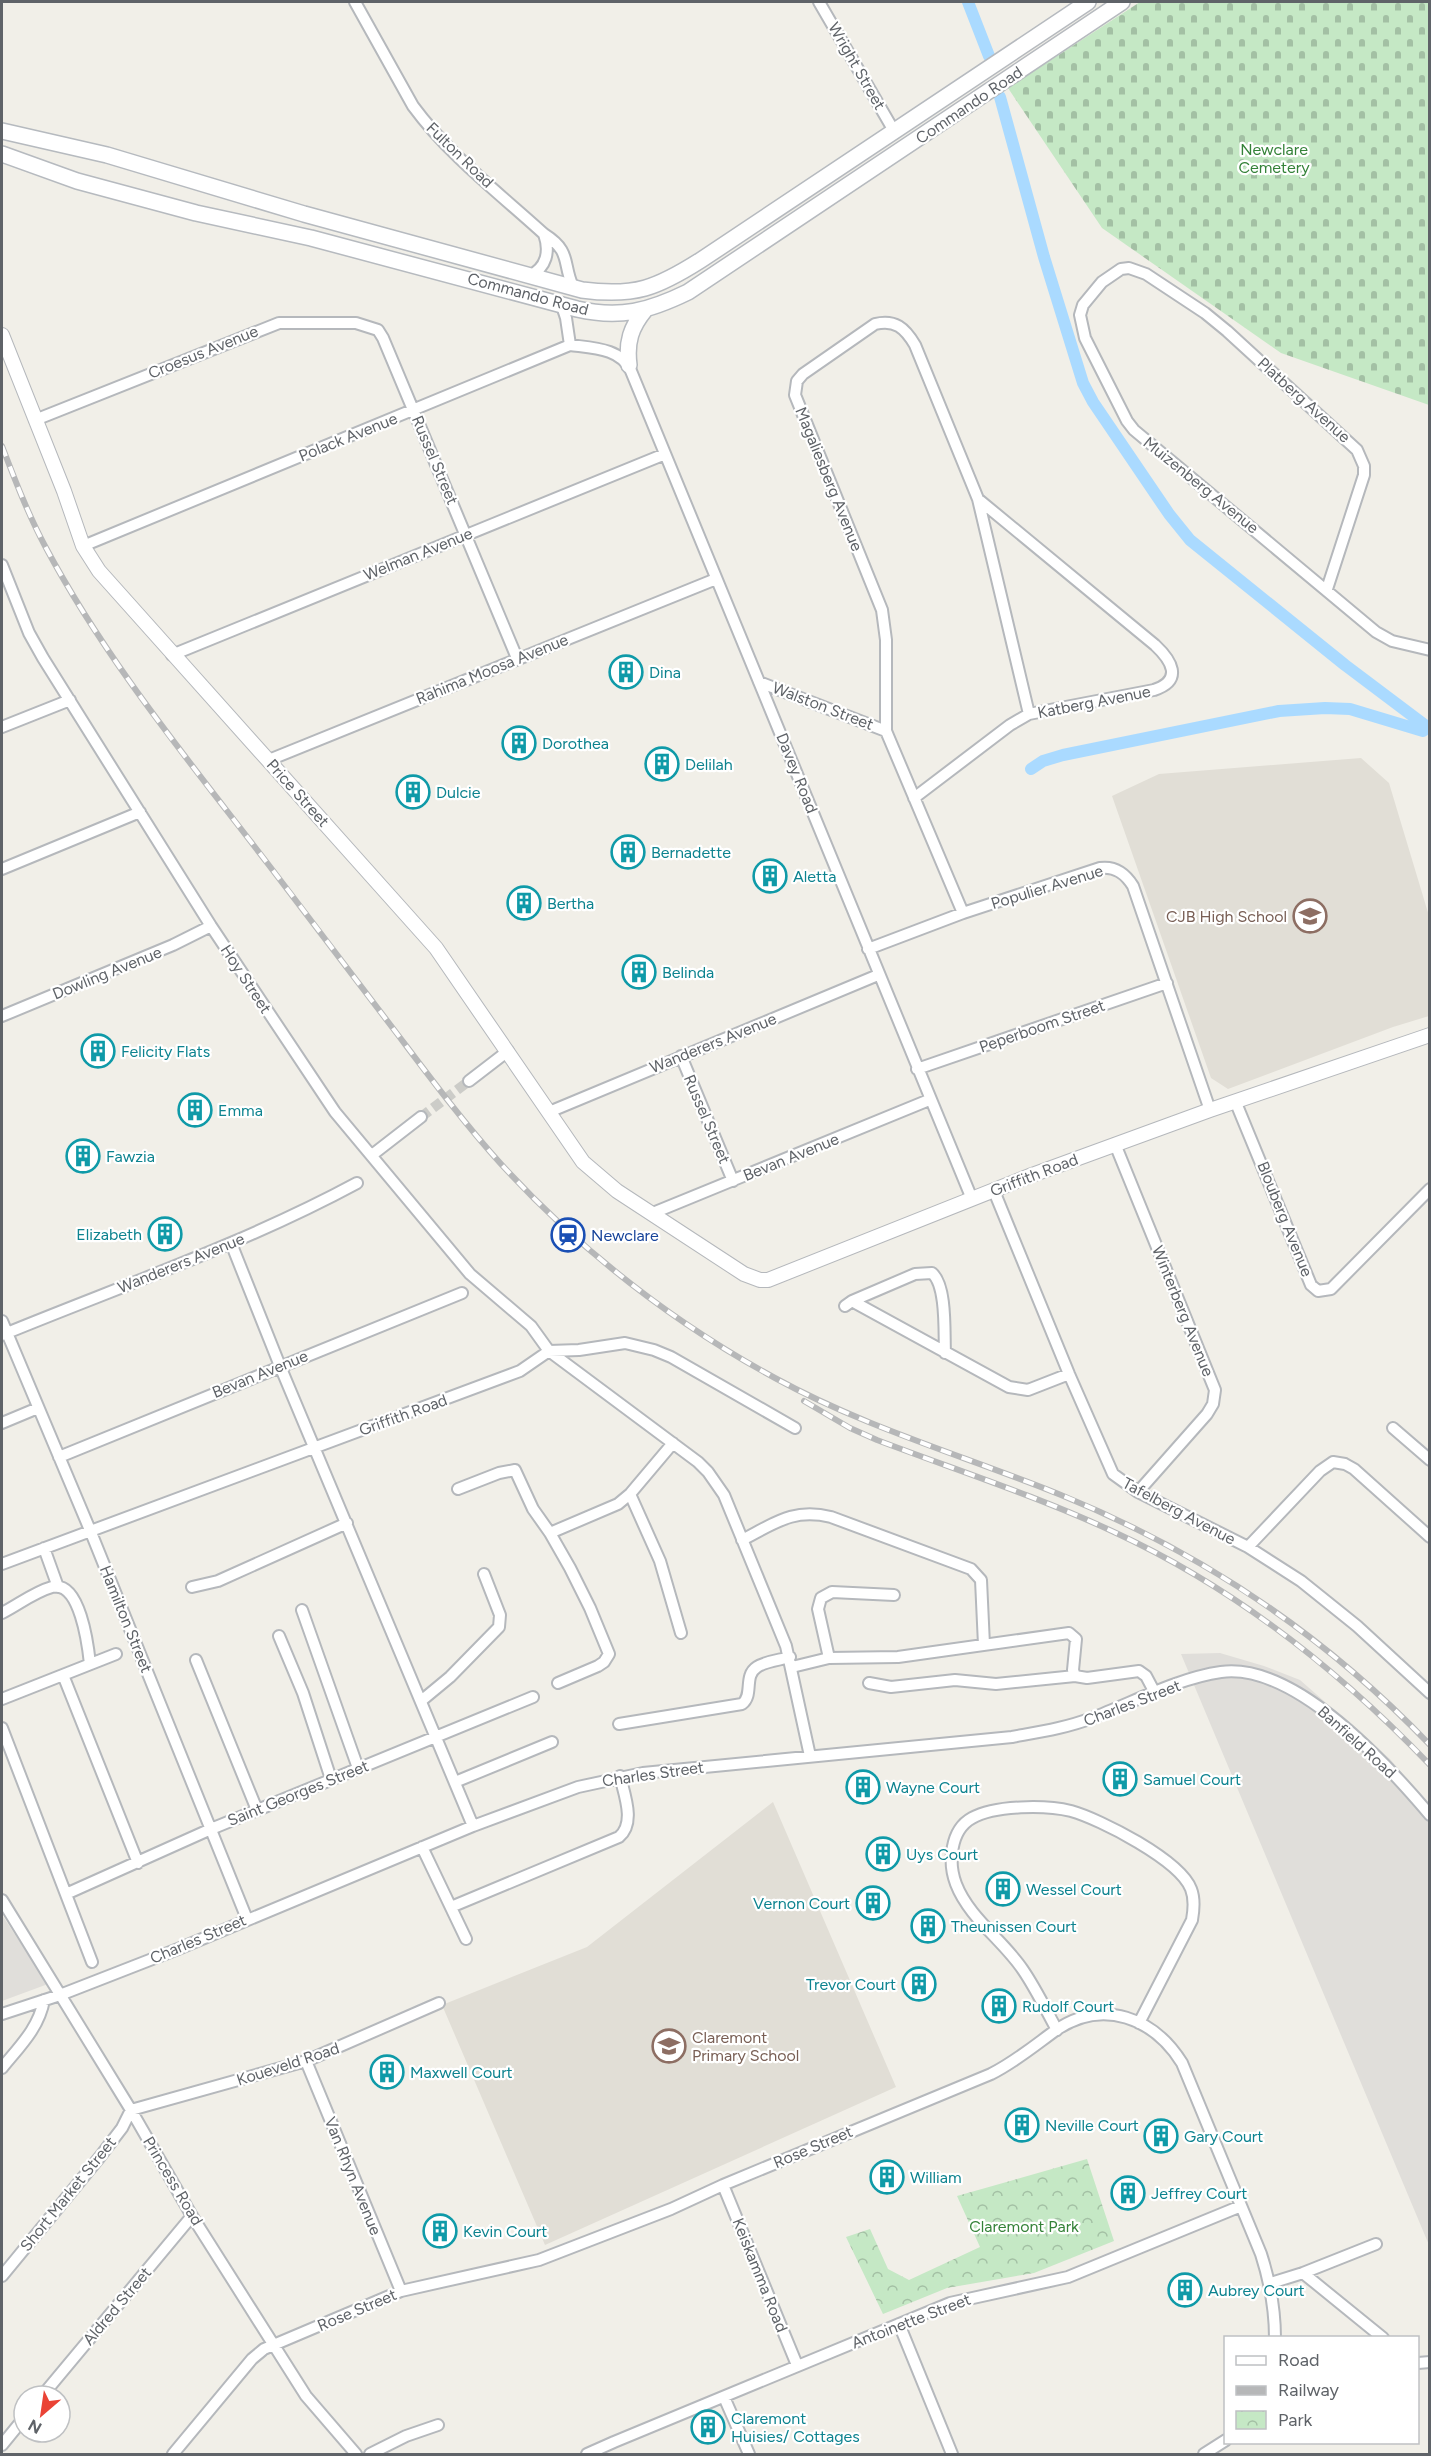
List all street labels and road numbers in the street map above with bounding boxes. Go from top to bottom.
street label: Wright Street [824,19,890,113]
street label: Commando Road [912,62,1026,148]
street label: Fulton Road [422,118,498,192]
street label: Commando Road [465,269,591,319]
street label: Croesus Avenue [145,321,261,383]
street label: Platberg Avenue [1254,353,1354,447]
street label: Magaliesberg Avenue [791,404,867,554]
street label: Polack Avenue [296,409,400,465]
street label: Russel Street [408,413,462,507]
street label: Muizenberg Avenue [1140,433,1263,537]
street label: Welman Avenue [361,523,475,584]
street label: Rahima Moosa Avenue [413,630,571,708]
street label: Walston Street [770,678,876,734]
street label: Katberg Avenue [1036,682,1152,722]
street label: Davey Road [772,730,822,816]
street label: Price Street [263,755,333,831]
street label: Populier Avenue [989,861,1106,913]
street label: Hoy Street [217,941,275,1017]
street label: Dowling Avenue [50,942,165,1004]
street label: Peperboom Street [977,996,1107,1056]
street label: Wanderers Avenue [647,1009,779,1077]
street label: Russel Street [680,1072,734,1166]
street label: Bevan Avenue [740,1129,842,1185]
street label: Griffith Road [987,1150,1081,1200]
street label: Blouberg Avenue [1253,1159,1317,1280]
street label: Wanderers Avenue [115,1229,247,1297]
street label: Winterberg Avenue [1148,1243,1218,1379]
street label: Bevan Avenue [209,1346,311,1402]
street label: Griffith Road [356,1390,450,1440]
street label: Tafelberg Avenue [1119,1473,1239,1549]
street label: Hamilton Street [96,1563,156,1675]
street label: Charles Street [1081,1676,1183,1730]
street label: Banfield Road [1314,1702,1400,1782]
street label: Saint Georges Street [225,1756,371,1830]
street label: Charles Street [601,1757,705,1791]
street label: Charles Street [147,1910,249,1968]
street label: Koueveld Road [234,2038,342,2090]
street label: Van Rhyn Avenue [321,2114,385,2238]
street label: Rose Street [771,2122,855,2172]
street label: Short Market Street [16,2133,120,2255]
street label: Princess Road [139,2133,207,2229]
street label: Keiskamma Road [728,2215,792,2335]
street label: Aldred Street [79,2263,155,2349]
street label: Rose Street [315,2285,399,2335]
street label: Antoinette Street [849,2290,973,2352]

